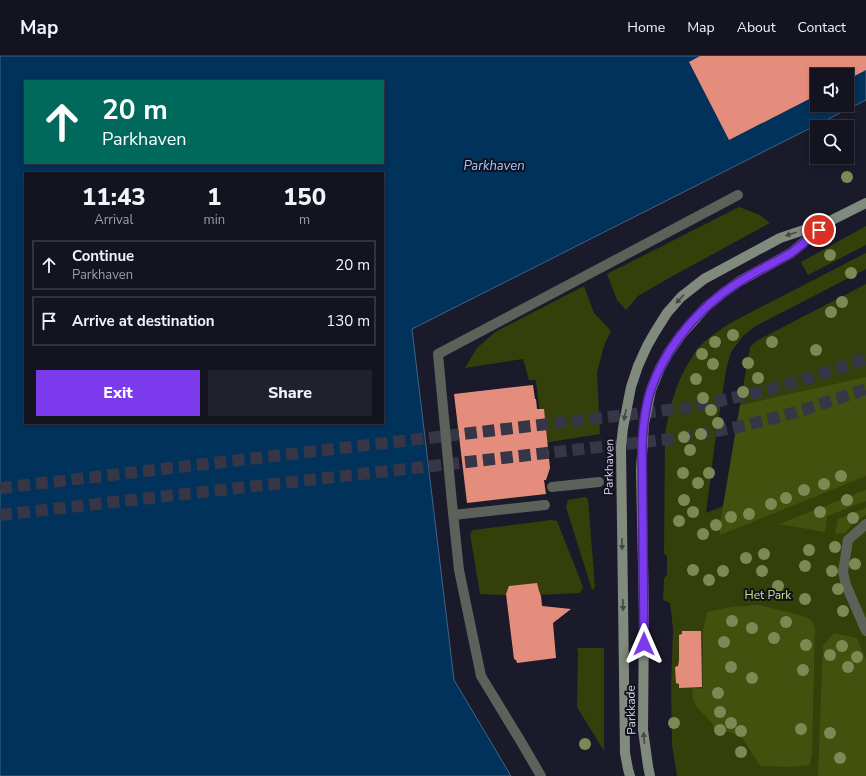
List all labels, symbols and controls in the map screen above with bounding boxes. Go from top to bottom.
text: Map [20,15,58,41]
text: Home [627,18,665,37]
text: Map [687,18,715,37]
text: About [737,18,776,37]
text: Contact [798,18,846,37]
map controls [810,68,854,164]
button: sound [810,68,854,112]
text: 20 m [102,91,168,129]
icon: ahead [36,96,88,148]
button: search [810,120,854,164]
text: Parkhaven [102,127,187,151]
water label: Parkhaven [463,157,525,175]
text: 11:43 [82,181,146,213]
text: 1 [207,181,222,213]
text: 150 [283,181,326,213]
text: Arrival [94,211,133,229]
text: min [204,211,225,229]
text: m [299,211,310,229]
pin [802,213,836,247]
icon: arrive [808,219,830,241]
one-way arrow [785,231,797,237]
text: Continue [72,246,134,266]
icon: ahead [38,254,60,276]
text: 20 m [335,255,370,275]
text: Parkhaven [72,266,133,284]
one-way arrow [675,294,685,304]
icon: arrive [38,310,60,332]
text: Arrive at destination [72,311,215,331]
text: 130 m [326,311,370,331]
button: Exit [36,370,200,416]
button: Share [208,370,372,416]
one-way arrow [622,409,628,421]
street label: Parkhaven [601,439,617,495]
one-way arrow [619,538,625,551]
park label: Het Park [745,587,792,603]
one-way arrow [620,599,626,612]
position arrow [623,623,665,665]
street label: Parkkade [623,685,639,735]
one-way arrow [641,732,647,744]

